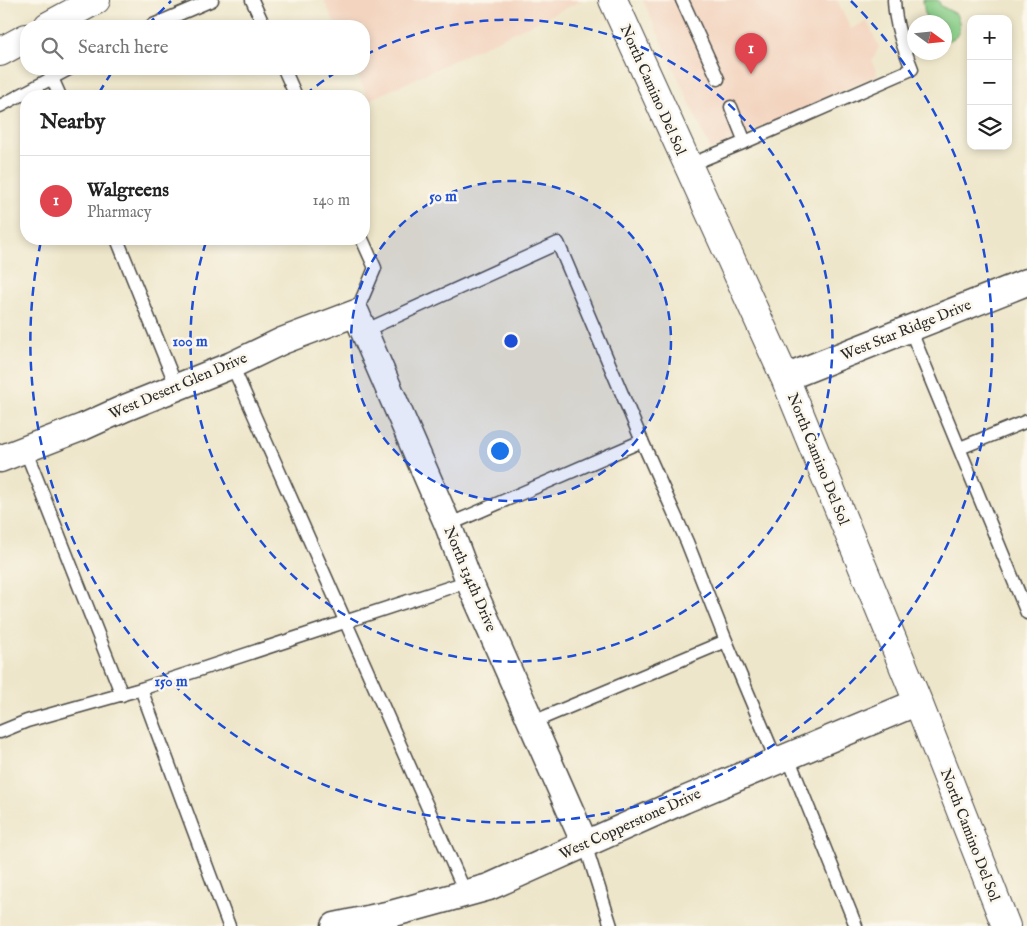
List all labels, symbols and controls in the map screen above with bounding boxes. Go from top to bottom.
north arrow [907,15,952,60]
map controls [967,15,1012,150]
button: + [967,15,1012,60]
search box [20,20,370,75]
street label: North Camino Del Sol [616,22,691,159]
pin: 1 [735,33,767,74]
icon: search [38,34,66,62]
text: Search here [78,36,169,60]
button: − [967,60,1012,105]
button: layers [967,105,1012,150]
text: Nearby [40,109,105,136]
text: Walgreens [87,179,169,203]
text: 50 m [429,187,457,206]
text: 1 [53,191,59,211]
text: 140 m [312,191,350,211]
text: Pharmacy [87,203,152,223]
street label: West Star Ridge Drive [838,295,974,365]
text: 100 m [172,332,208,351]
centre of rings [502,332,520,350]
street label: West Desert Glen Drive [106,348,250,424]
street label: North Camino Del Sol [783,390,854,529]
your location [487,438,513,464]
street label: North 134th Drive [439,524,501,635]
text: 150 m [154,672,188,691]
street label: North Camino Del Sol [936,766,1004,905]
street label: West Copperstone Drive [556,784,704,864]

